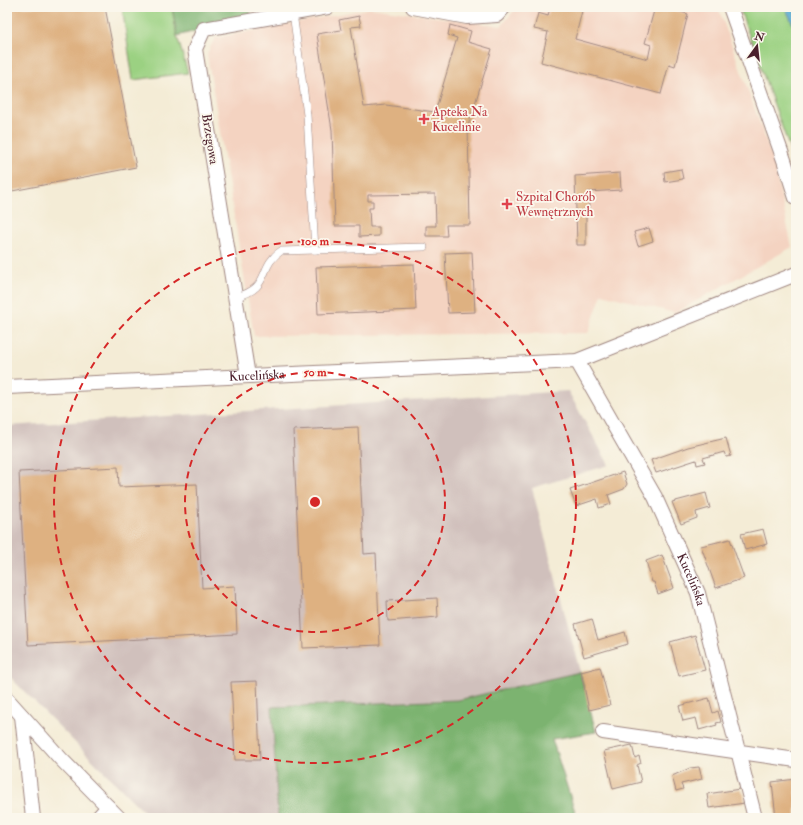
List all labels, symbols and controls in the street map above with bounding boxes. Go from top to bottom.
north arrow [737,26,777,66]
text: N [752,29,767,45]
place label: Apteka Na Kucelinie [431,104,488,135]
street label: Brzegowa [198,113,222,166]
marker: Apteka Na Kucelinie [419,114,429,124]
place label: Szpital Chorób Wewnętrznych [515,189,595,221]
marker: Szpital Chorób Wewnętrznych [501,198,513,210]
text: 100 m [301,234,330,249]
text: 50 m [303,365,327,380]
street label: Kucelińska [229,366,286,385]
centre of rings [308,495,322,509]
street label: Kucelińska [673,551,709,608]

